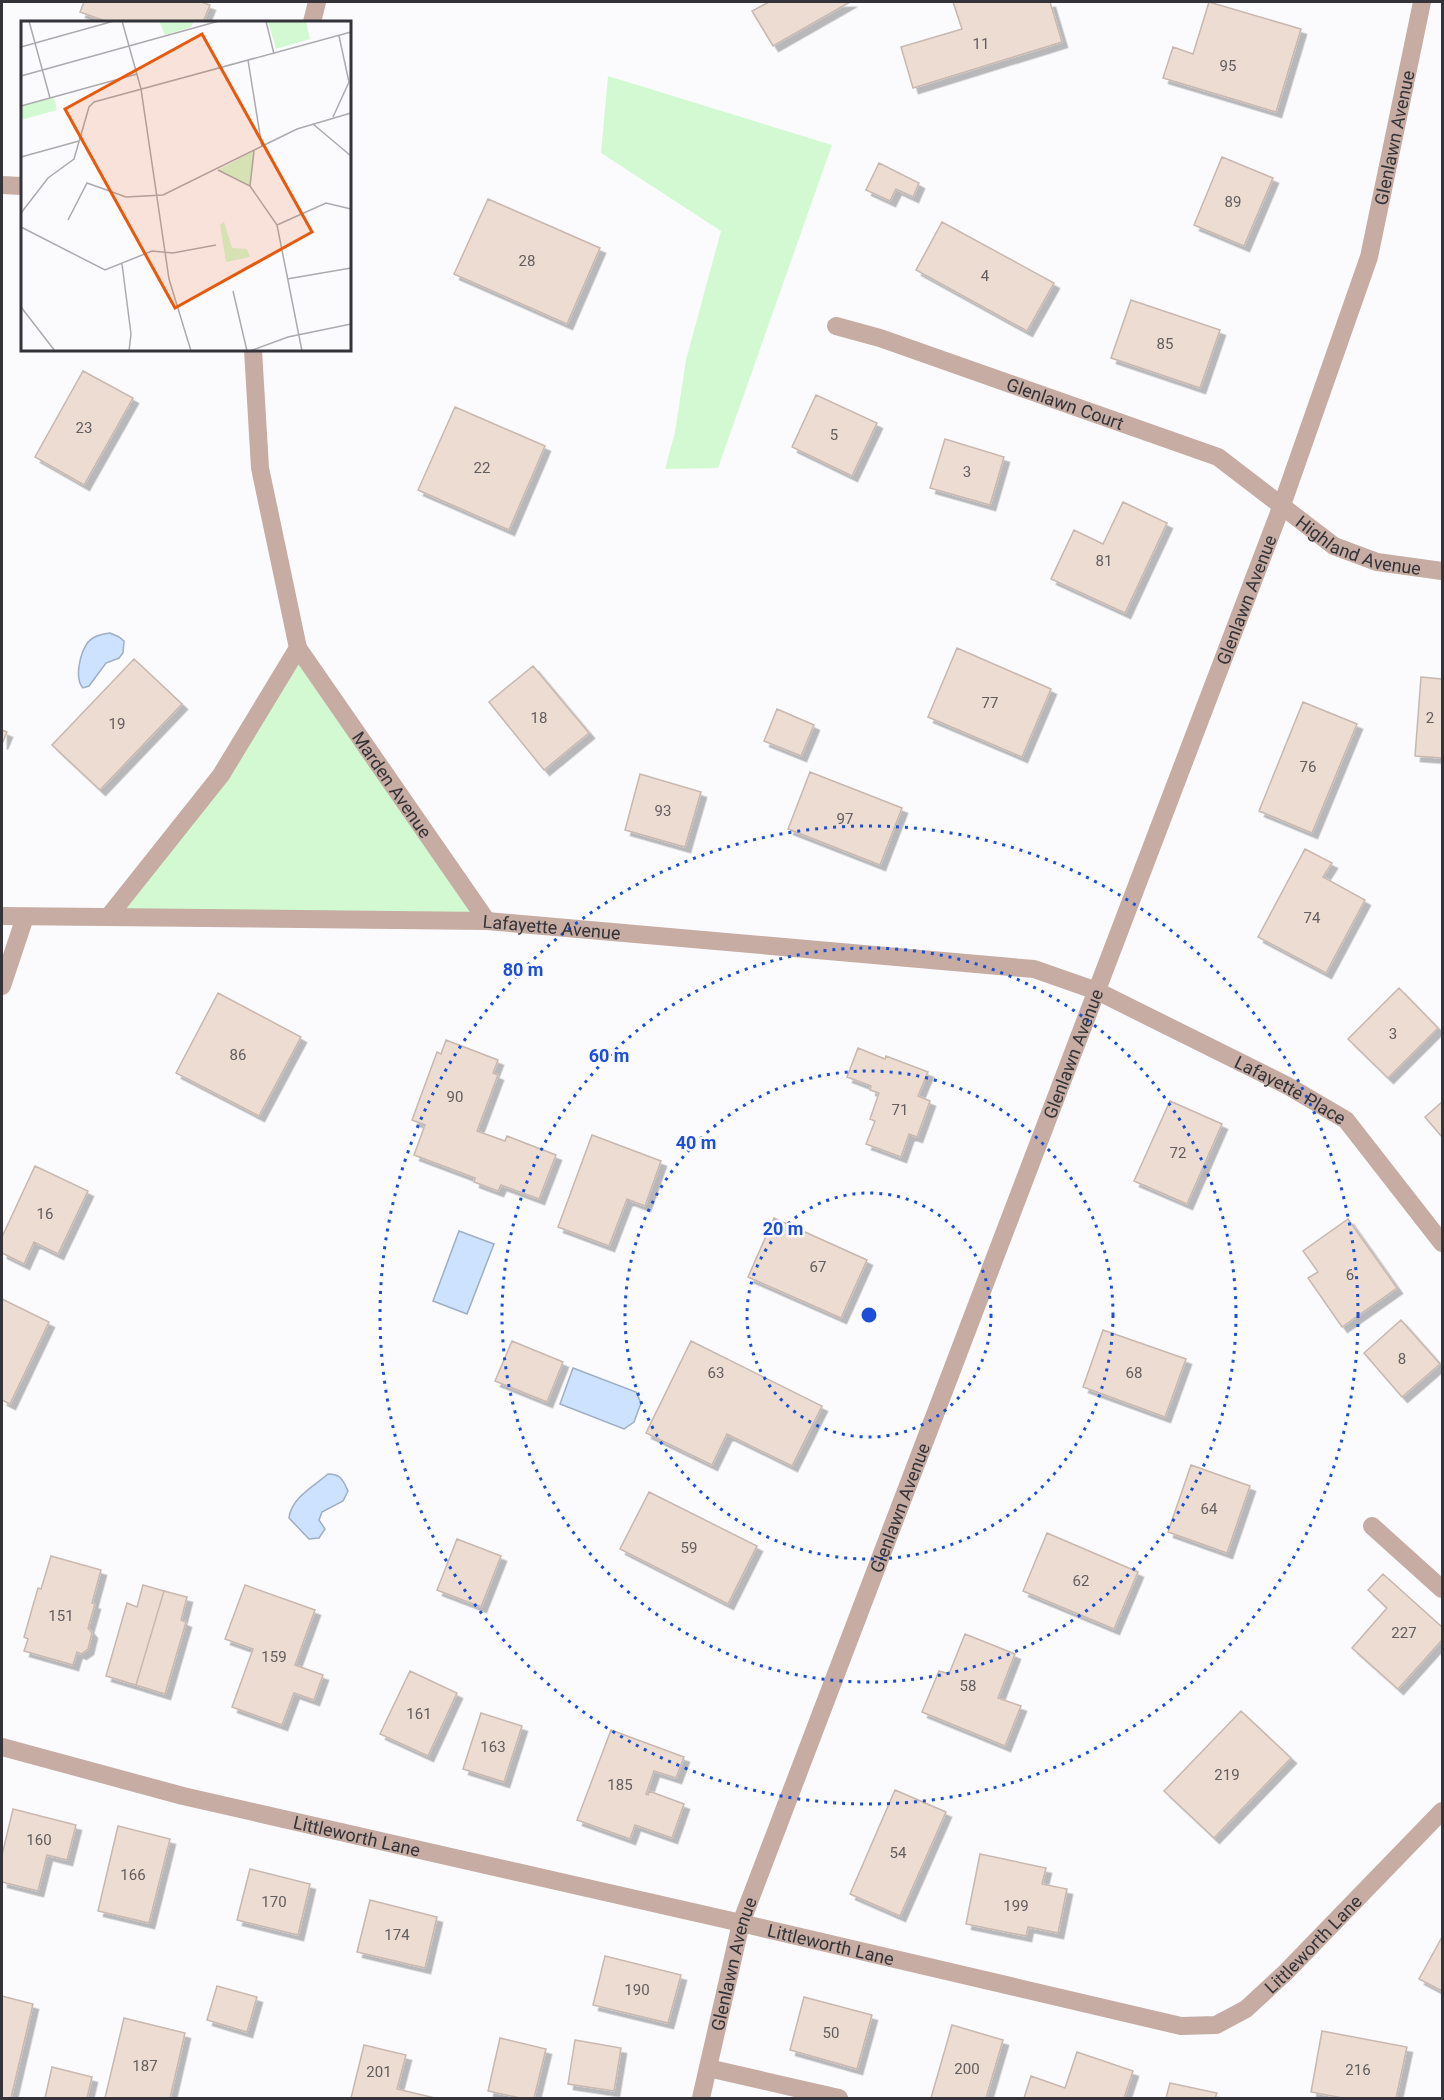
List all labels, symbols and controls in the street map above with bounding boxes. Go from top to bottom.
inset map [21,21,351,351]
house number: 11 [973,35,989,53]
house number: 95 [1220,57,1236,75]
street label: Glenlawn Avenue [1370,68,1418,207]
house number: 89 [1225,193,1241,211]
house number: 28 [519,252,535,270]
house number: 4 [981,267,990,285]
house number: 85 [1157,335,1173,353]
street label: Glenlawn Court [1004,373,1127,434]
house number: 23 [76,419,92,437]
house number: 5 [830,426,838,444]
house number: 22 [474,459,490,477]
house number: 3 [963,463,971,481]
street label: Highland Avenue [1292,511,1422,578]
street label: Glenlawn Avenue [1212,532,1280,667]
house number: 81 [1096,552,1112,570]
house number: 77 [982,694,998,712]
house number: 18 [531,709,547,727]
house number: 2 [1426,709,1434,727]
house number: 19 [109,715,125,733]
street label: Marden Avenue [348,727,436,841]
house number: 76 [1300,758,1316,776]
house number: 93 [655,802,671,820]
house number: 97 [837,810,853,828]
house number: 74 [1304,909,1321,927]
street label: Lafayette Avenue [482,910,621,943]
text: 80 m [503,959,543,980]
street label: Glenlawn Avenue [1038,986,1107,1121]
house number: 3 [1389,1025,1397,1043]
text: 60 m [589,1045,629,1066]
house number: 86 [230,1046,246,1064]
street label: Lafayette Place [1231,1051,1350,1128]
house number: 90 [447,1088,463,1106]
house number: 71 [892,1101,908,1119]
text: 40 m [676,1132,716,1153]
house number: 72 [1170,1144,1186,1162]
house number: 16 [37,1205,53,1223]
text: 20 m [763,1218,803,1239]
house number: 67 [810,1258,826,1276]
house number: 6 [1346,1266,1354,1284]
centre of rings [859,1305,879,1325]
house number: 8 [1398,1350,1406,1368]
house number: 63 [708,1364,724,1382]
house number: 68 [1126,1364,1142,1382]
street label: Glenlawn Avenue [865,1440,934,1576]
house number: 64 [1201,1500,1218,1518]
house number: 59 [681,1539,697,1557]
house number: 62 [1073,1572,1089,1590]
house number: 151 [48,1607,74,1625]
house number: 227 [1391,1624,1417,1642]
house number: 159 [261,1648,287,1666]
house number: 58 [960,1677,976,1695]
house number: 161 [406,1705,432,1723]
house number: 163 [480,1738,506,1756]
house number: 219 [1214,1766,1240,1784]
house number: 185 [607,1776,633,1794]
street label: Littleworth Lane [292,1811,422,1860]
house number: 160 [26,1831,52,1849]
house number: 54 [890,1844,907,1862]
house number: 166 [120,1866,146,1884]
street label: Littleworth Lane [1260,1890,1366,1997]
house number: 170 [261,1893,287,1911]
street label: Glenlawn Avenue [706,1894,760,2033]
house number: 199 [1003,1897,1029,1915]
street label: Littleworth Lane [765,1919,896,1969]
house number: 174 [384,1926,410,1944]
house number: 190 [624,1981,650,1999]
house number: 50 [823,2024,839,2042]
house number: 187 [132,2057,158,2075]
house number: 200 [954,2060,980,2078]
house number: 216 [1345,2061,1371,2079]
house number: 201 [366,2063,392,2081]

